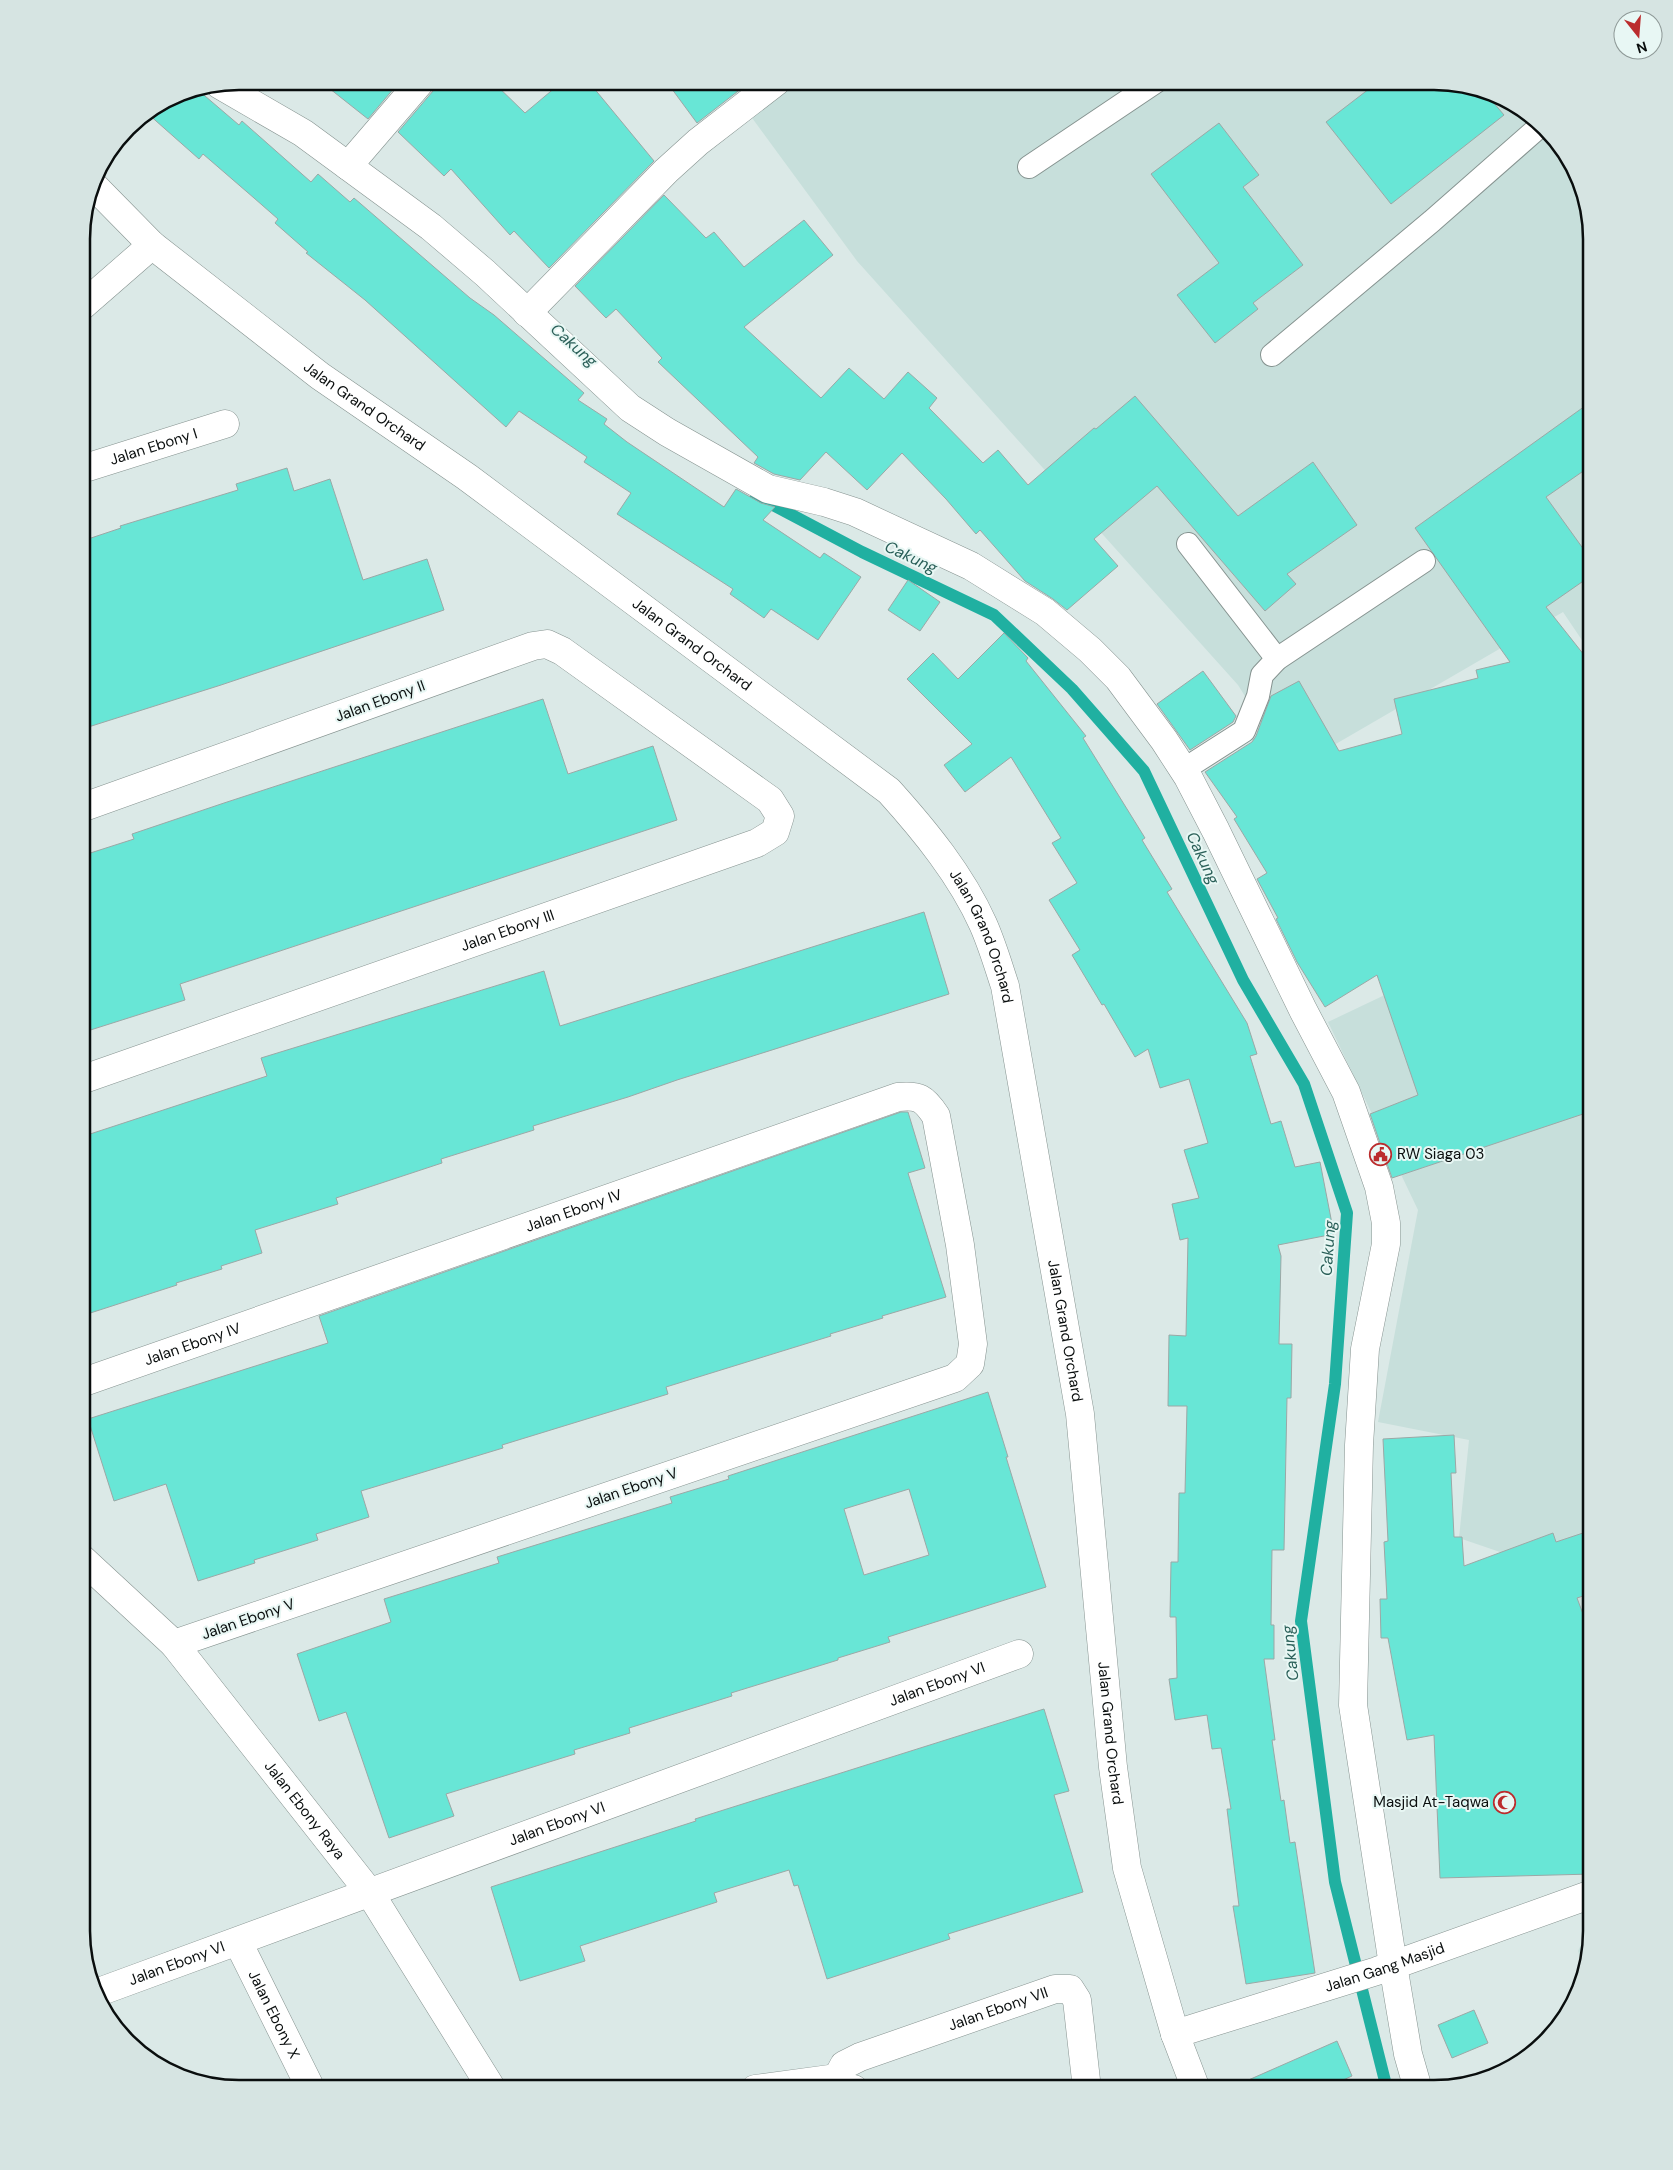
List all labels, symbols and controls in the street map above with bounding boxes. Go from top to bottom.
north arrow [1613,10,1663,60]
text: N [1634,37,1649,58]
water label: Cakung [546,319,603,372]
street label: Jalan Grand Orchard [300,357,429,455]
street label: Jalan Ebony I [107,423,200,470]
water label: Cakung [881,536,942,579]
street label: Jalan Grand Orchard [628,593,756,695]
street label: Jalan Ebony II [332,675,428,727]
water label: Cakung [1182,828,1225,889]
street label: Jalan Grand Orchard [945,865,1018,1005]
street label: Jalan Ebony III [458,905,557,956]
public building icon: RW Siaga 03 [1369,1142,1393,1166]
place label: RW Siaga 03 [1397,1144,1484,1164]
street label: Jalan Ebony IV [523,1184,625,1237]
water label: Cakung [1316,1218,1340,1277]
street label: Jalan Grand Orchard [1043,1258,1088,1403]
street label: Jalan Ebony IV [141,1318,243,1370]
street label: Jalan Ebony V [582,1463,680,1513]
street label: Jalan Ebony V [199,1594,297,1644]
water label: Cakung [1277,1623,1303,1682]
street label: Jalan Ebony VI [886,1657,988,1711]
street label: Jalan Grand Orchard [1093,1661,1128,1806]
street label: Jalan Ebony Raya [260,1757,350,1863]
mosque icon: Masjid At-Taqwa [1493,1790,1517,1814]
place label: Masjid At-Taqwa [1373,1792,1489,1812]
street label: Jalan Ebony VI [506,1797,608,1851]
street label: Jalan Ebony VI [126,1937,228,1990]
street label: Jalan Gang Masjid [1322,1938,1447,1997]
street label: Jalan Ebony X [244,1967,304,2062]
street label: Jalan Ebony VII [946,1982,1051,2035]

